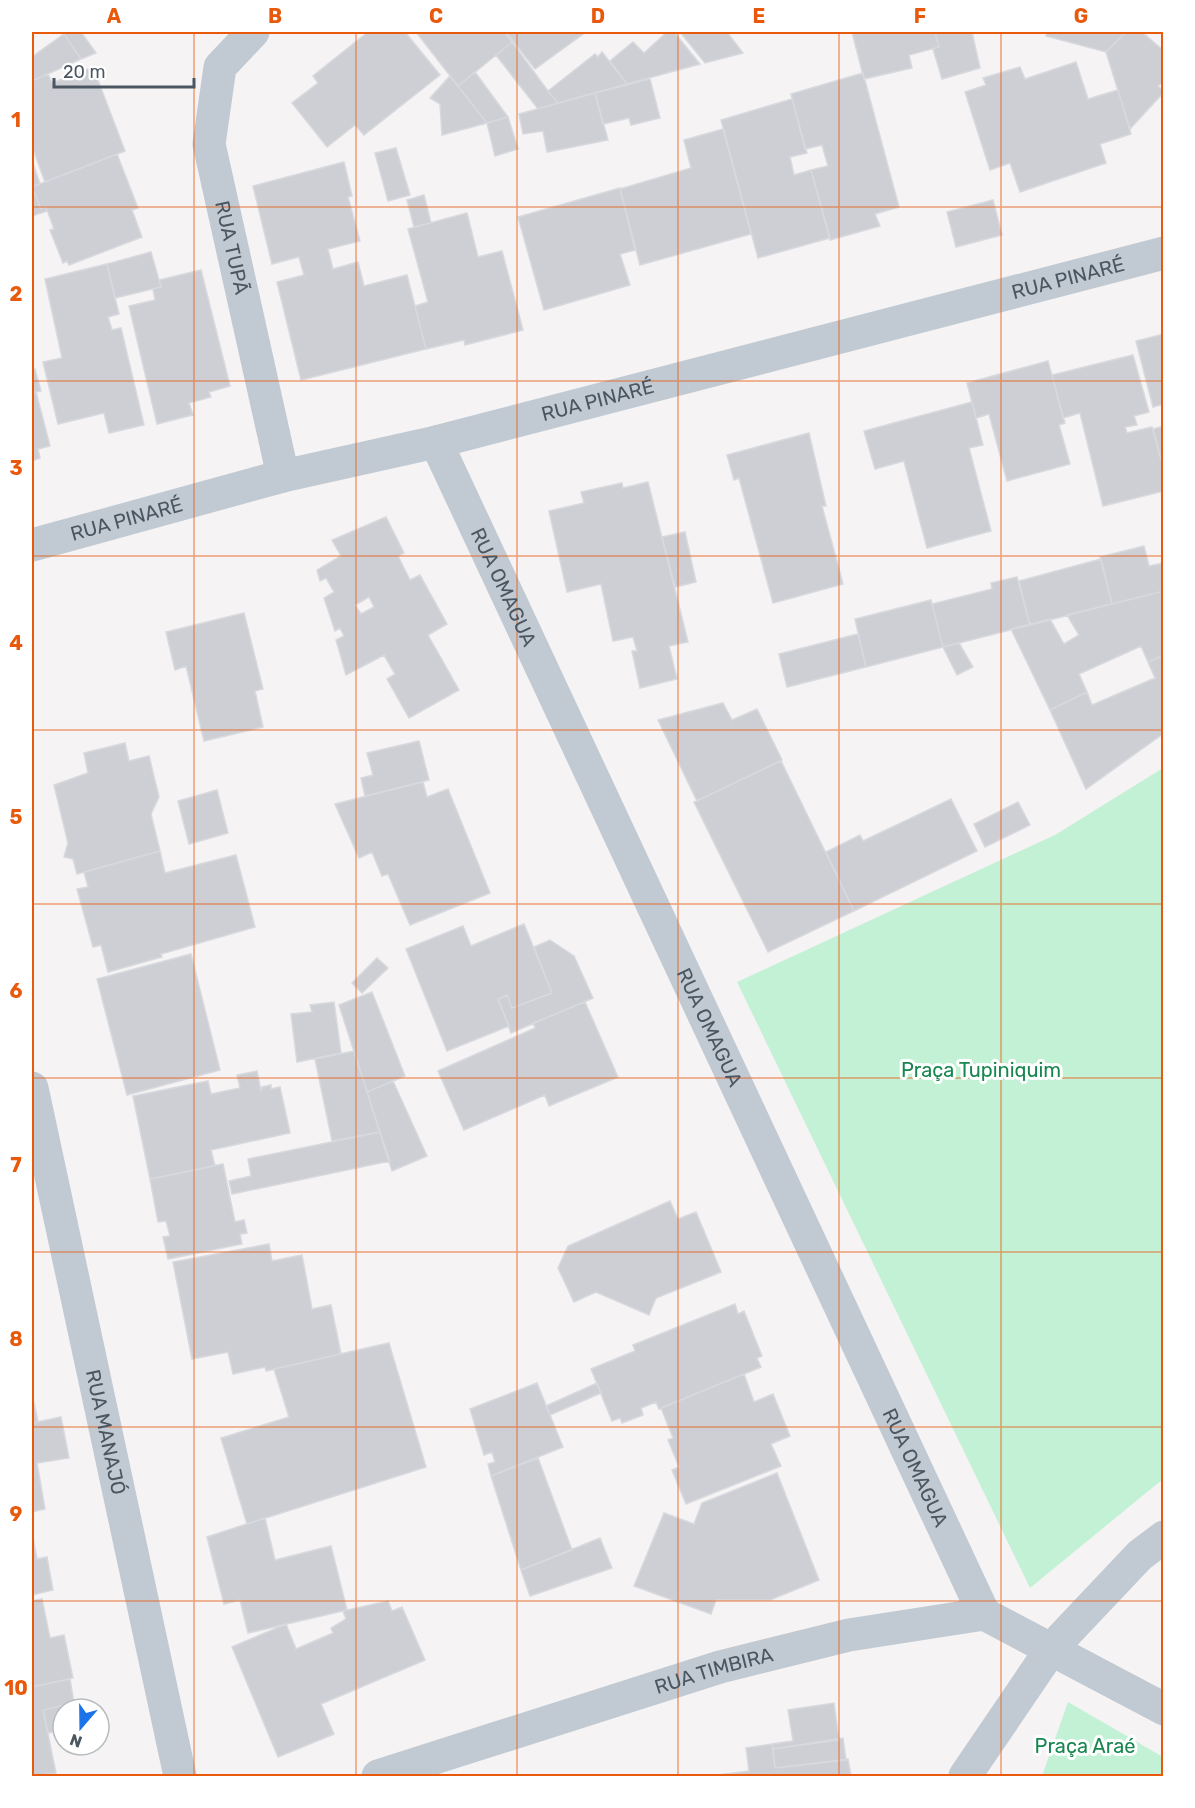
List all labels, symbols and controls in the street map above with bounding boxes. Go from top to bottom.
text: A [107,4,122,28]
text: B [268,4,282,28]
text: C [429,4,443,28]
text: D [591,4,605,28]
text: E [753,4,765,28]
text: F [914,4,926,28]
text: G [1074,4,1088,28]
scale bar [54,51,194,89]
text: 20 m [63,61,105,83]
text: 1 [11,108,21,132]
street label: RUA TUPÃ [210,198,254,297]
street label: RUA PINARÉ [1009,252,1127,304]
text: 2 [10,282,23,306]
street label: RUA PINARÉ [539,374,657,426]
text: 3 [9,456,23,480]
street label: RUA PINARÉ [68,492,185,546]
street label: RUA OMAGUA [466,524,542,650]
text: 4 [9,631,23,655]
text: 5 [10,805,23,829]
street label: RUA OMAGUA [672,964,748,1090]
text: 6 [9,979,23,1003]
park label: Praça Tupiniquim [901,1058,1061,1082]
text: 7 [10,1153,22,1177]
text: 8 [9,1327,23,1351]
street label: RUA MANAJÓ [81,1367,131,1497]
street label: RUA OMAGUA [877,1404,953,1531]
text: 9 [10,1502,23,1526]
street label: RUA TIMBIRA [651,1642,776,1699]
text: 10 [4,1676,28,1700]
north arrow [51,1697,111,1757]
text: N [67,1730,85,1752]
park label: Praça Araé [1035,1734,1135,1758]

